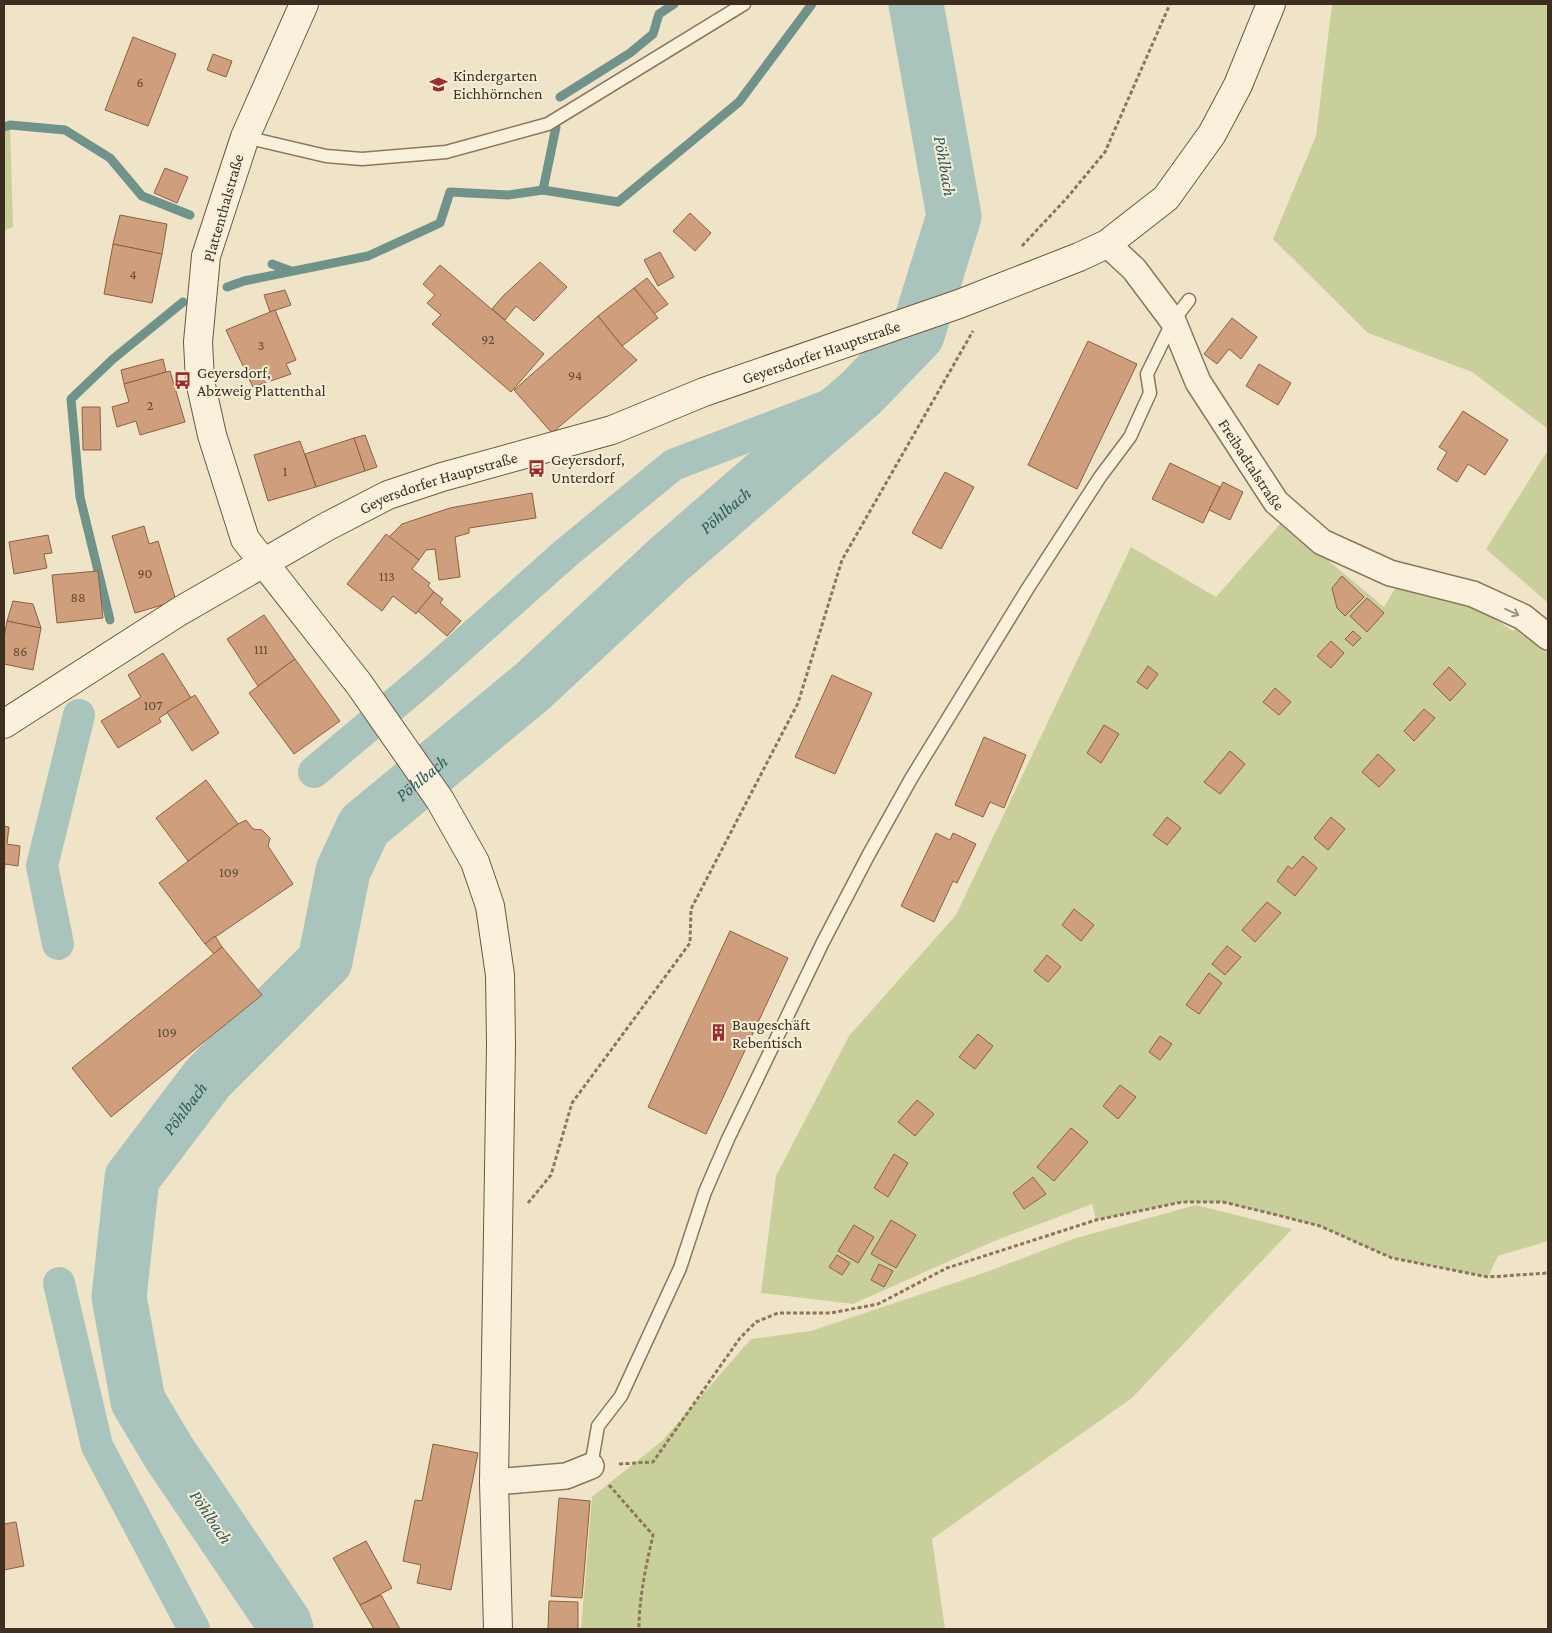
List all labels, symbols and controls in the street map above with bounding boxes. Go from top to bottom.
place label: Kindergarten Eichhörnchen [453,67,543,102]
house number: 6 [136,74,144,90]
school or university icon: Kindergarten Eichhörnchen [429,74,449,94]
water label: Pöhlbach [930,134,960,198]
street label: Plattenthalstraße [199,152,247,264]
house number: 4 [129,266,137,282]
street label: Geyersdorfer Hauptstraße [740,317,902,387]
house number: 92 [481,331,495,347]
house number: 3 [258,337,264,353]
place label: Geyersdorf, Abzweig Plattenthal [197,364,326,400]
house number: 94 [568,367,582,383]
bus stop icon: Geyersdorf, Abzweig Plattenthal [173,371,193,391]
house number: 2 [147,397,154,413]
street label: Freibadtalstraße [1216,416,1288,514]
street label: Geyersdorfer Hauptstraße [356,448,519,517]
place label: Geyersdorf, Unterdorf [551,451,625,486]
bus stop icon: Geyersdorf, Unterdorf [527,458,547,478]
house number: 1 [283,463,288,479]
water label: Pöhlbach [696,483,755,538]
house number: 90 [137,565,153,581]
house number: 113 [379,568,395,584]
house number: 88 [70,589,86,605]
one-way arrow [1504,608,1519,618]
house number: 111 [254,641,268,657]
house number: 86 [13,643,27,659]
house number: 107 [144,697,163,713]
water label: Pöhlbach [392,751,452,805]
house number: 109 [219,864,239,880]
place label: Baugeschäft Rebentisch [732,1016,811,1051]
building icon: Baugeschäft Rebentisch [708,1023,728,1043]
house number: 109 [157,1024,177,1040]
water label: Pöhlbach [159,1078,211,1139]
water label: Pöhlbach [186,1486,236,1548]

